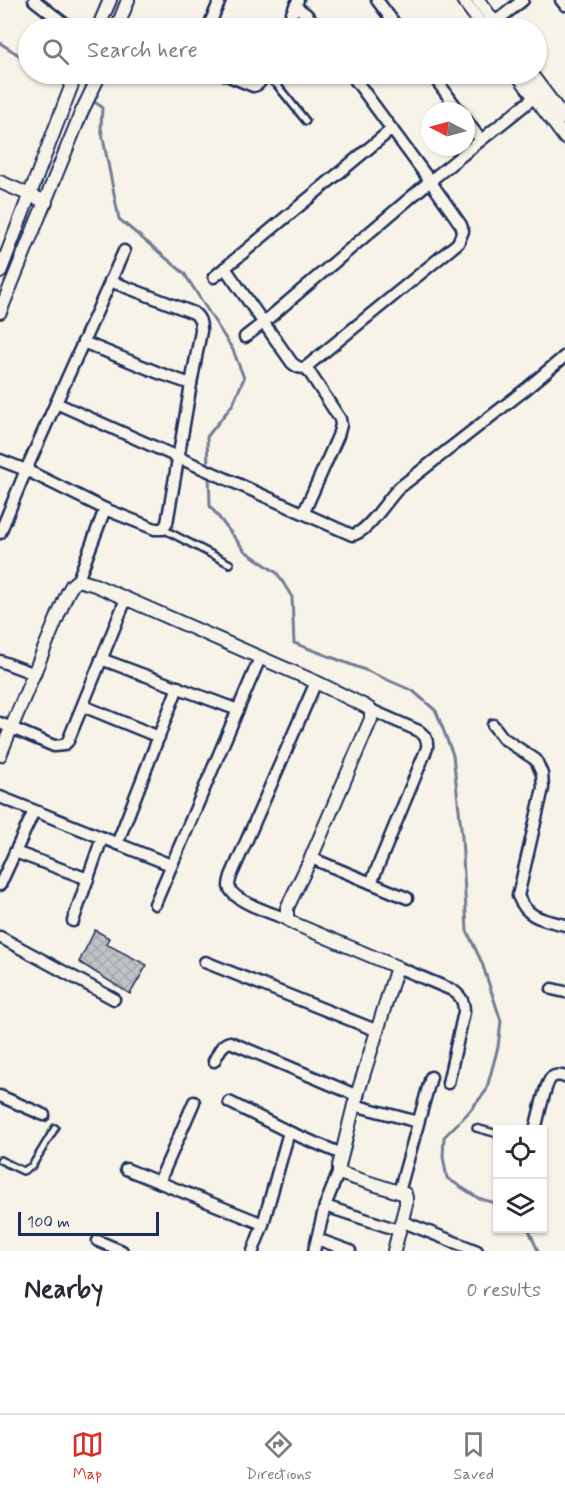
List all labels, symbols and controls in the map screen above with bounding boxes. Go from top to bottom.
search box [18,18,547,84]
icon: search [39,35,72,68]
text: Search here [87,37,198,65]
north arrow [421,102,475,156]
map controls [493,1125,547,1233]
button: locate [493,1125,547,1179]
button: layers [493,1179,547,1233]
scale bar [18,1209,159,1236]
text: 100 m [27,1212,70,1233]
text: Nearby [24,1273,103,1307]
text: 0 results [467,1277,541,1304]
tab: Map [71,1428,104,1485]
tab: Directions [246,1428,312,1485]
tab: Saved [454,1428,494,1485]

